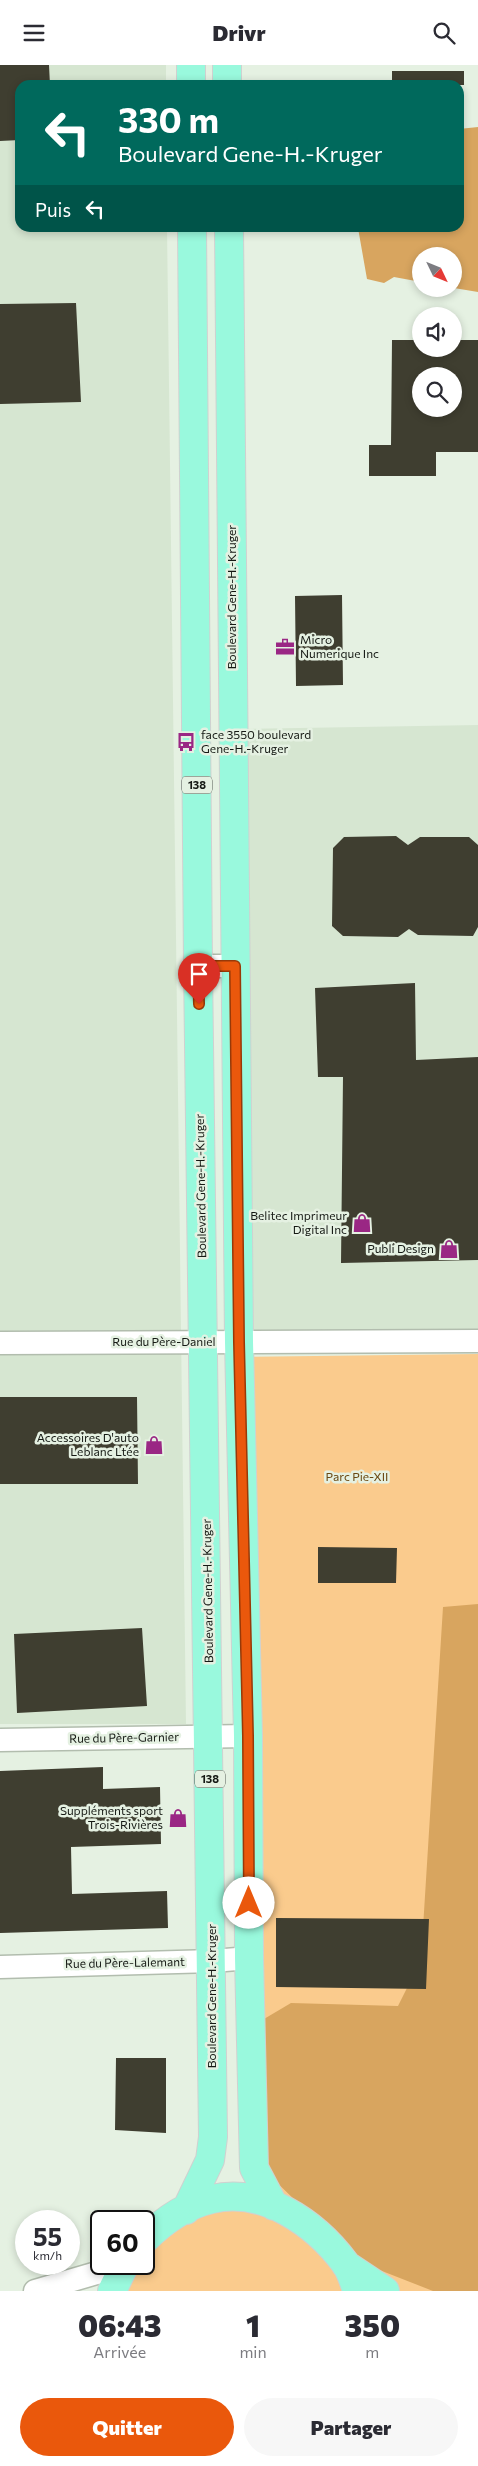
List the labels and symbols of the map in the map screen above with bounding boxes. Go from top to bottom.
north arrow [412,247,462,297]
street label: Boulevard Gene-H.-Kruger [224,525,238,669]
place label: Micro Numerique Inc [300,632,379,660]
office icon: Micro Numerique Inc [274,636,296,658]
place label: face 3550 boulevard Gene-H.-Kruger [201,727,311,755]
bus stop icon: face 3550 boulevard Gene-H.-Kruger [175,731,197,753]
road number: 138 [182,777,212,793]
pin [178,953,220,1004]
street label: Boulevard Gene-H.-Kruger [192,1114,208,1258]
place label: Belitec Imprimeur Digital Inc [250,1208,347,1236]
shop icon: Belitec Imprimeur Digital Inc [351,1212,373,1234]
shop icon: Publi Design [438,1238,460,1260]
place label: Publi Design [367,1241,434,1255]
street label: Rue du Père-Daniel [112,1334,216,1348]
place label: Accessoires D'auto Leblanc Ltée [37,1430,139,1458]
shop icon: Accessoires D'auto Leblanc Ltée [143,1434,165,1456]
park label: Parc Pie-XII [326,1469,388,1483]
street label: Boulevard Gene-H.-Kruger [199,1519,215,1663]
street label: Rue du Père-Garnier [69,1729,179,1745]
road number: 138 [195,1771,225,1787]
place label: Suppléments sport Trois-Rivières [60,1803,163,1831]
shop icon: Suppléments sport Trois-Rivières [167,1807,189,1829]
position arrow [222,1876,274,1928]
street label: Boulevard Gene-H.-Kruger [204,1924,218,2068]
street label: Rue du Père-Lalemant [65,1954,185,1970]
speed limit sign: 60 [90,2210,155,2275]

